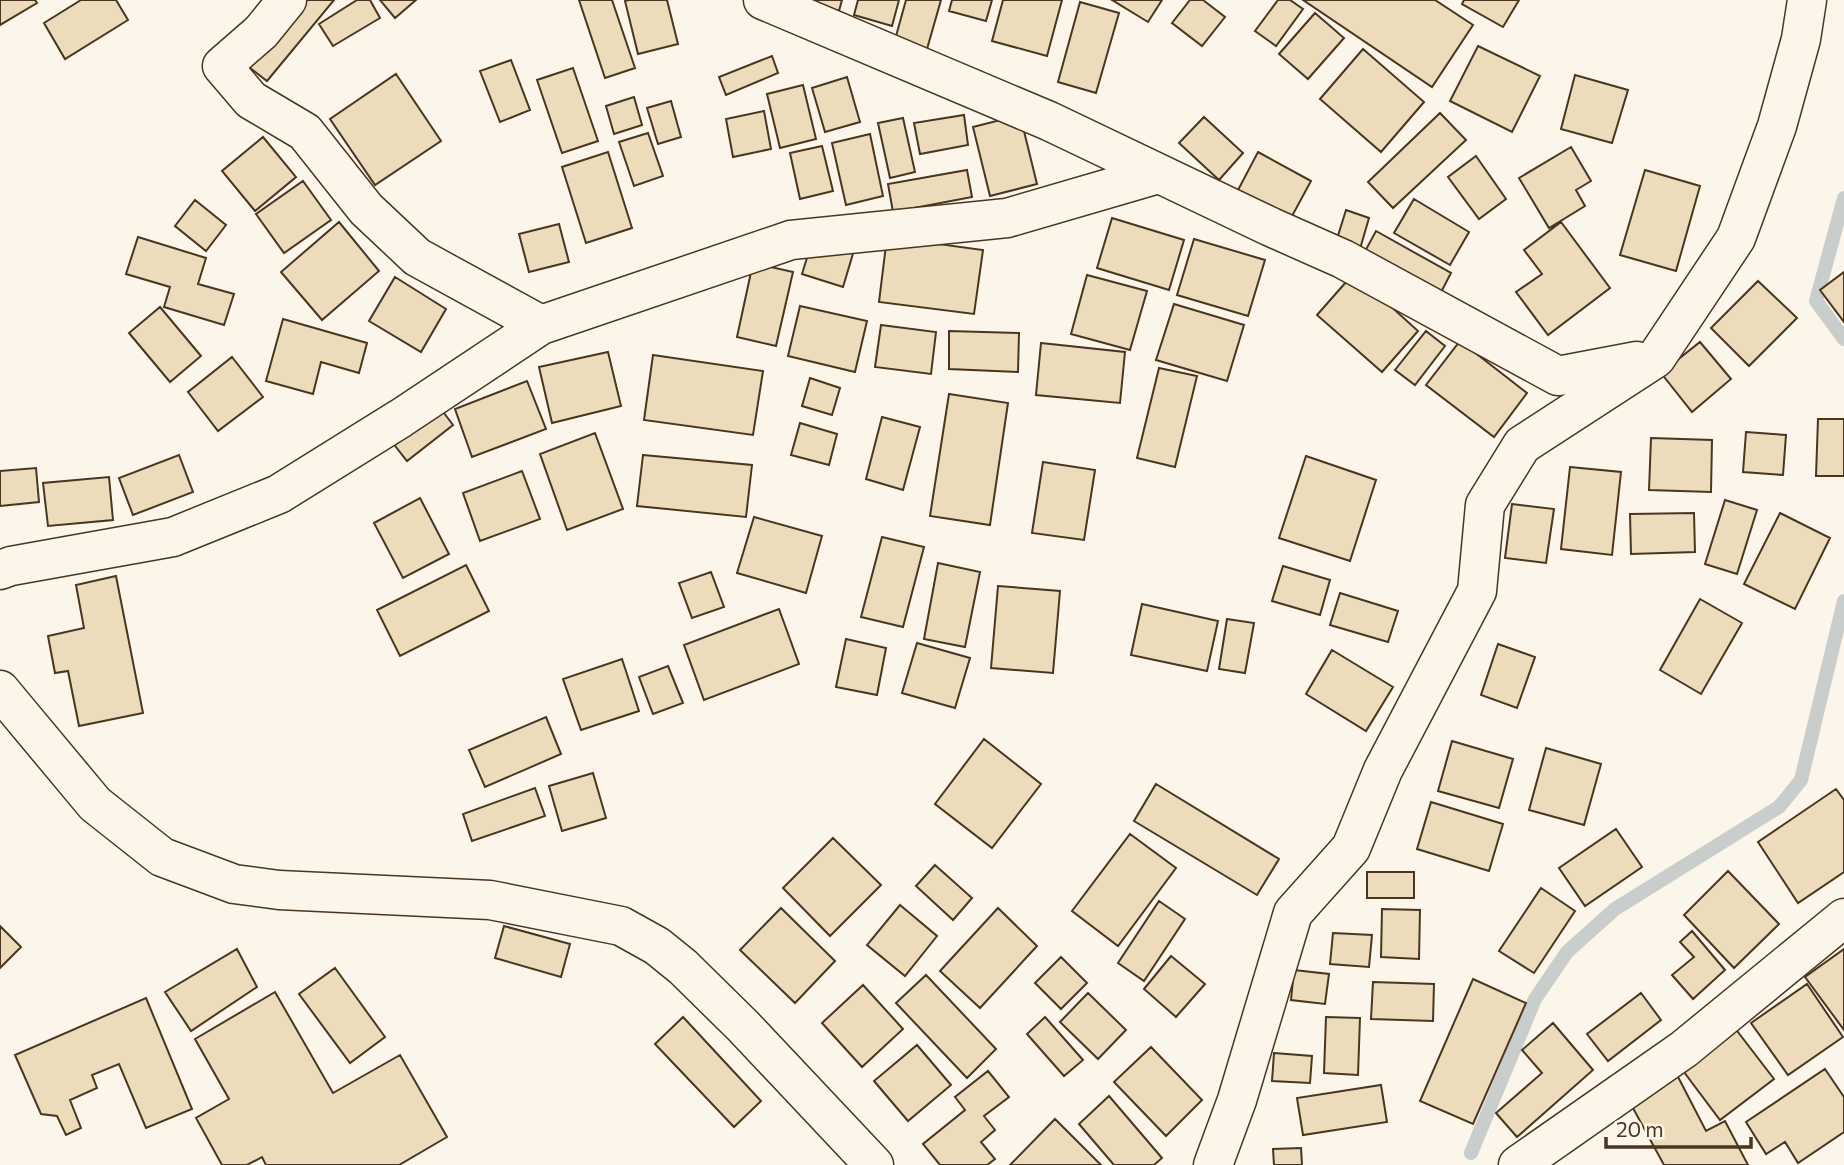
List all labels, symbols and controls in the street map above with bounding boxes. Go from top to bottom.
scale bar [1606,1106,1751,1150]
text: 20 m [1616,1116,1664,1141]

